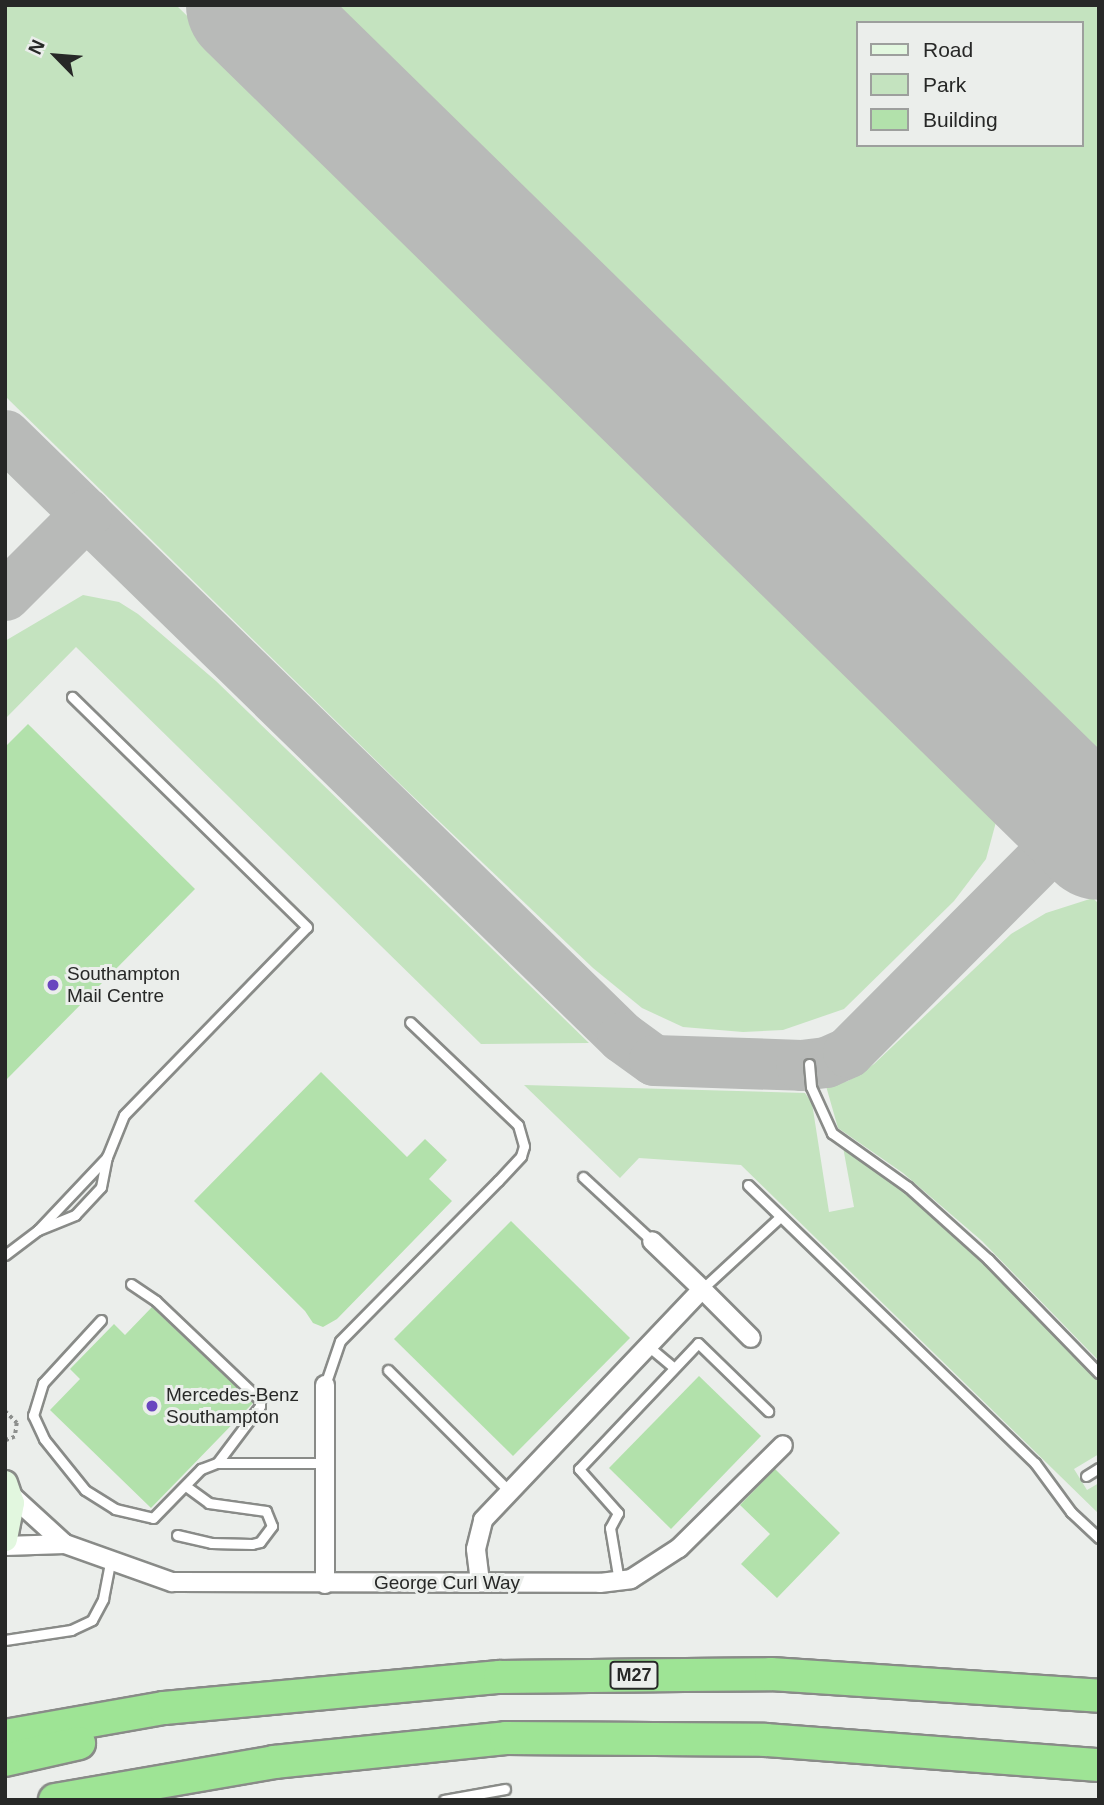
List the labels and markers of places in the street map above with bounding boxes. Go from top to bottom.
place label: Southampton Mail Centre [67,963,180,1007]
marker: Southampton Mail Centre [45,977,61,993]
place label: Mercedes-Benz Southampton [166,1384,299,1428]
marker: Mercedes-Benz Southampton [144,1398,160,1414]

